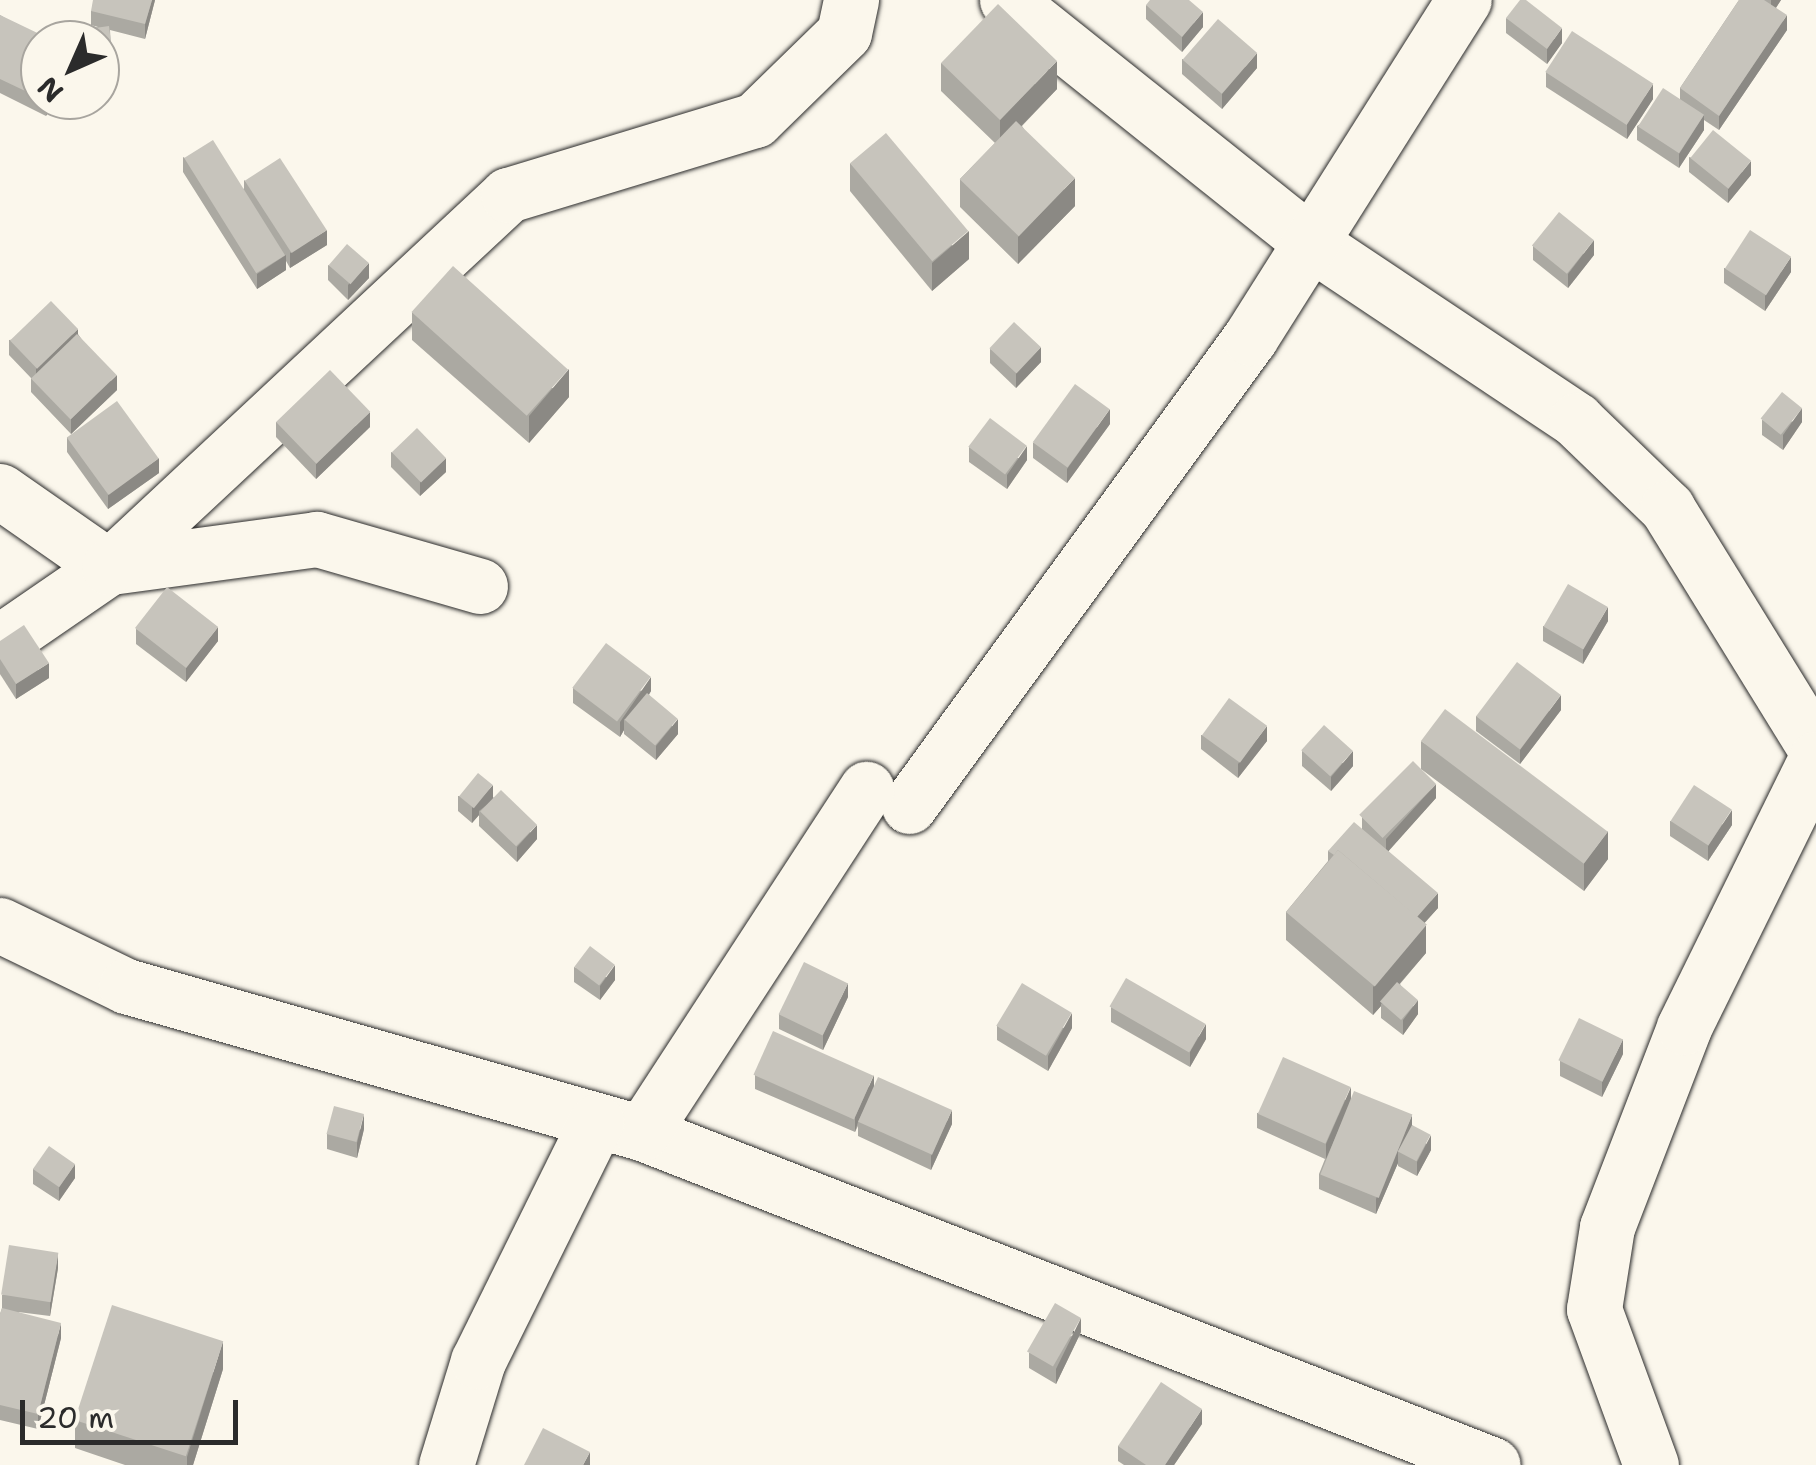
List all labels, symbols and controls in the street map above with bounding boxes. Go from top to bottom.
north arrow [20,20,120,120]
text: N [29,69,71,111]
scale bar [25,1380,242,1442]
text: 20 m [37,1397,114,1438]

